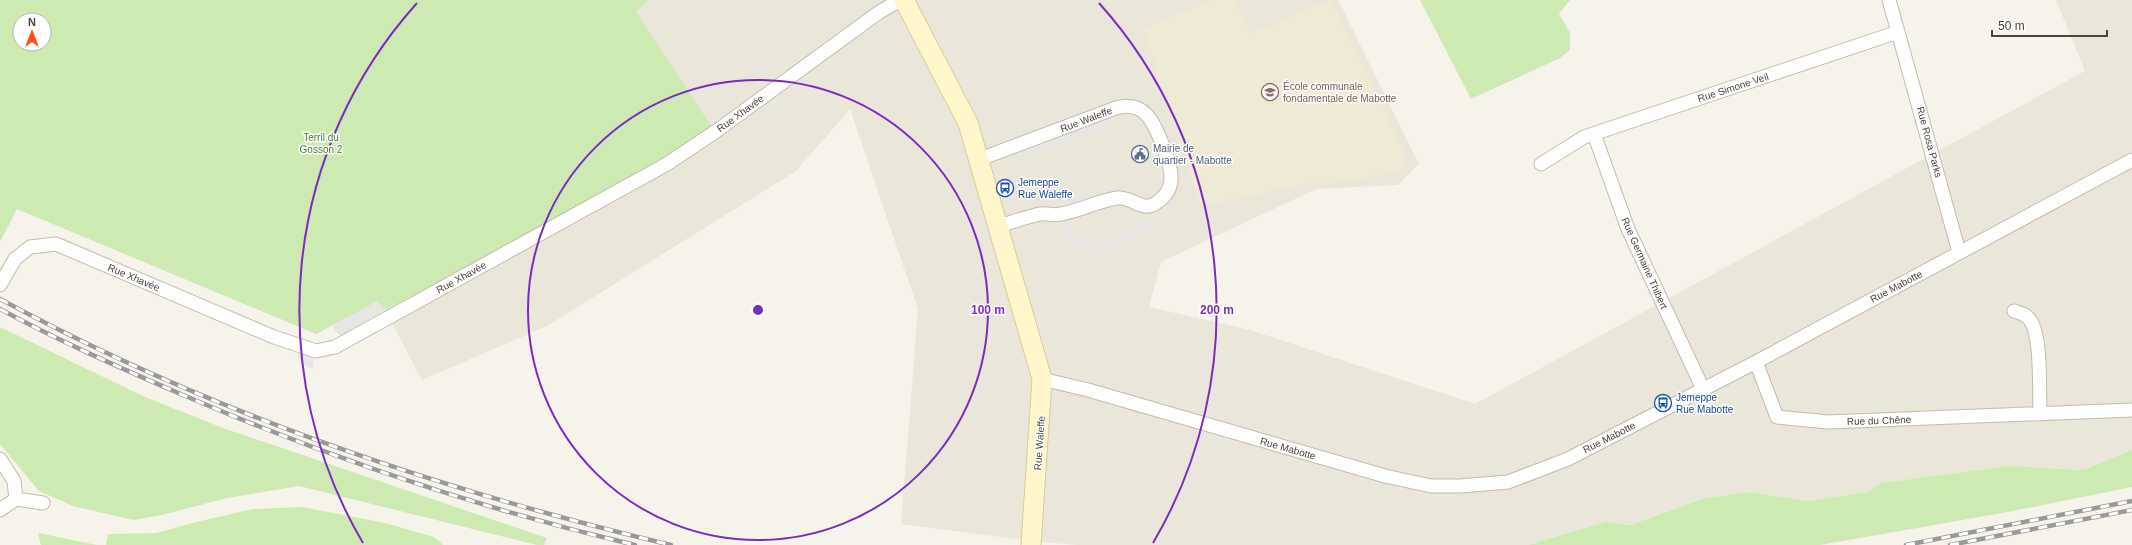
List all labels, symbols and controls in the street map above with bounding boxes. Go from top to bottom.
north arrow [12,12,52,52]
scale bar [1992,12,2107,38]
text: N [28,16,36,28]
text: 50 m [1998,19,2025,33]
street label: Rue Simone Veil [1696,71,1770,104]
place label: École communale fondamentale de Mabotte [1283,80,1397,104]
school or university icon: École communale fondamentale de Mabotte [1260,82,1280,102]
street label: Rue Xhavée [715,93,766,134]
street label: Rue Waleffe [1059,104,1114,134]
street label: Rue Rosa Parks [1915,106,1944,179]
park label: Terril du Gosson 2 [300,132,343,155]
place label: Mairie de quartier - Mabotte [1153,143,1232,166]
public building icon: Mairie de quartier - Mabotte [1130,144,1150,164]
place label: Jemeppe Rue Waleffe [1018,177,1073,200]
bus stop icon: Jemeppe Rue Waleffe [995,178,1015,198]
street label: Rue Germaine Thibert [1619,216,1670,311]
street label: Rue Xhavée [435,259,488,296]
street label: Rue Xhavée [106,262,162,293]
street label: Rue Mabotte [1868,268,1924,305]
centre of rings [751,303,765,317]
text: 100 m [971,303,1005,317]
text: 200 m [1200,303,1234,317]
place label: Jemeppe Rue Mabotte [1676,392,1734,415]
bus stop icon: Jemeppe Rue Mabotte [1653,393,1673,413]
street label: Rue du Chêne [1847,414,1912,427]
street label: Rue Waleffe [1032,415,1047,471]
street label: Rue Mabotte [1581,419,1638,455]
street label: Rue Mabotte [1259,435,1317,462]

